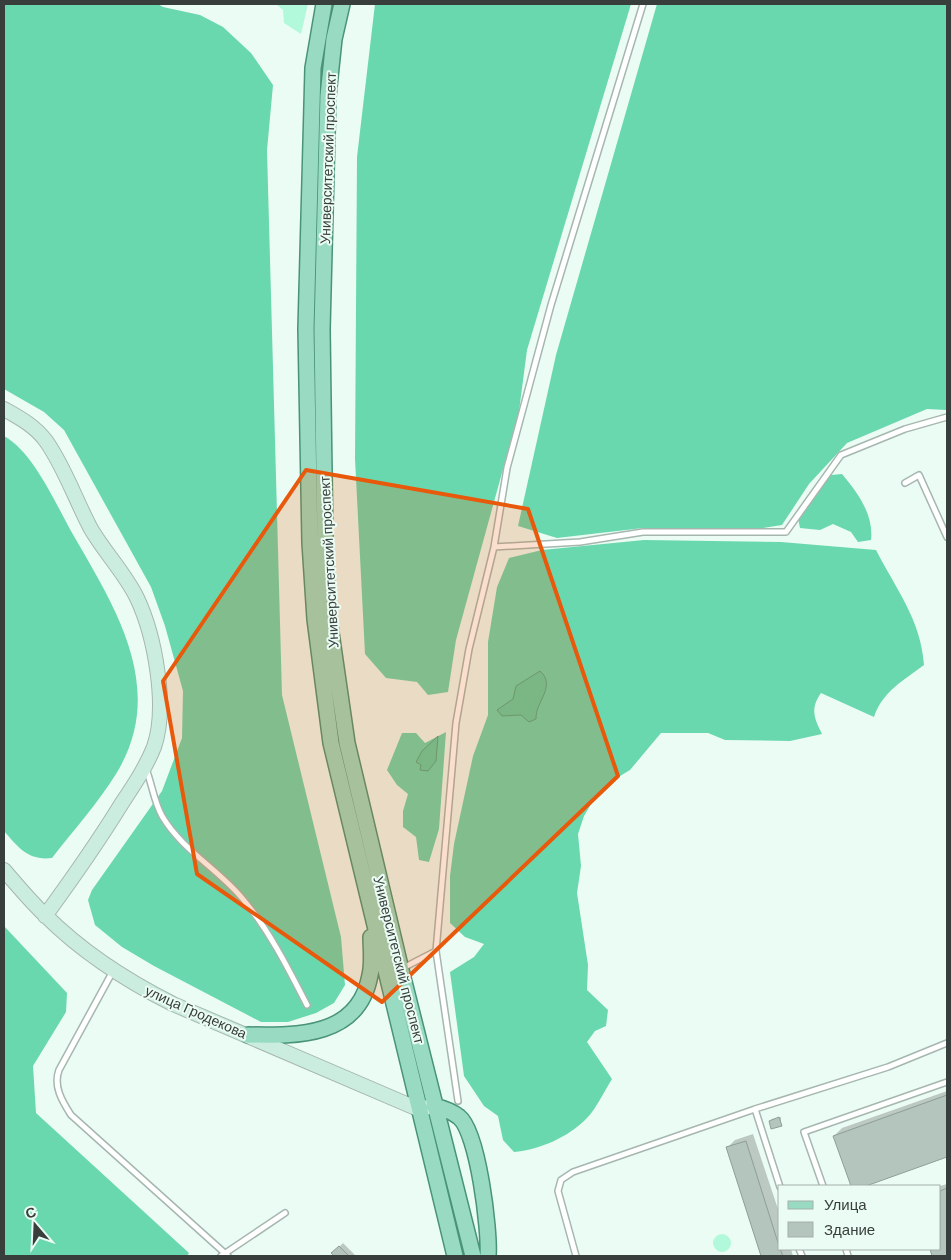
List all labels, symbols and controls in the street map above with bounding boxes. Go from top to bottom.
street label: Университетский проспект [316,71,340,244]
street label: Университетский проспект [315,475,342,648]
street label: Университетский проспект [369,874,429,1046]
street label: улица Гродекова [142,982,250,1043]
legend [778,1185,941,1250]
text: Улица [824,1195,867,1215]
north arrow [10,1200,60,1250]
text: С [23,1203,38,1223]
text: Здание [824,1220,875,1240]

